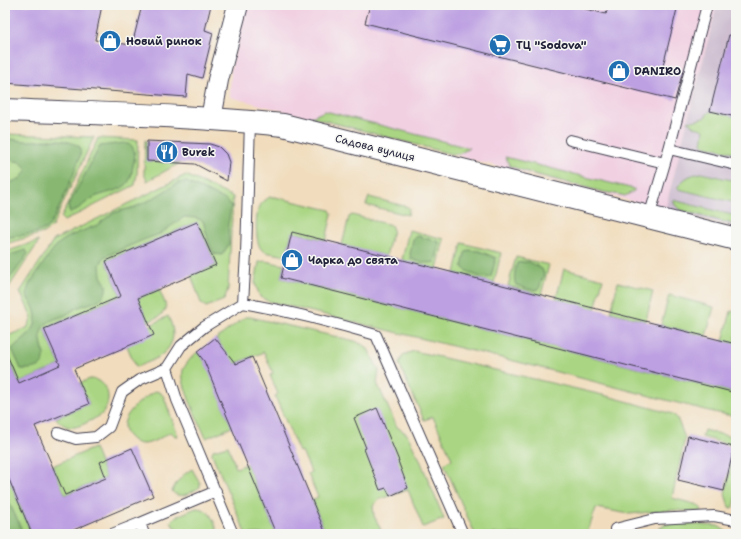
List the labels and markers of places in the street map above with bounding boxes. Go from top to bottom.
shop icon: Новий ринок [97,28,123,54]
supermarket icon: ТЦ "Sodova" [487,32,513,58]
place label: Новий ринок [126,34,202,49]
place label: ТЦ "Sodova" [516,38,587,53]
shop icon: DANIRO [606,58,632,84]
place label: DANIRO [634,64,681,79]
restaurant icon: Burek [154,139,180,165]
place label: Burek [182,145,215,160]
shop icon: Чарка до свята [279,247,305,273]
place label: Чарка до свята [308,253,398,268]

